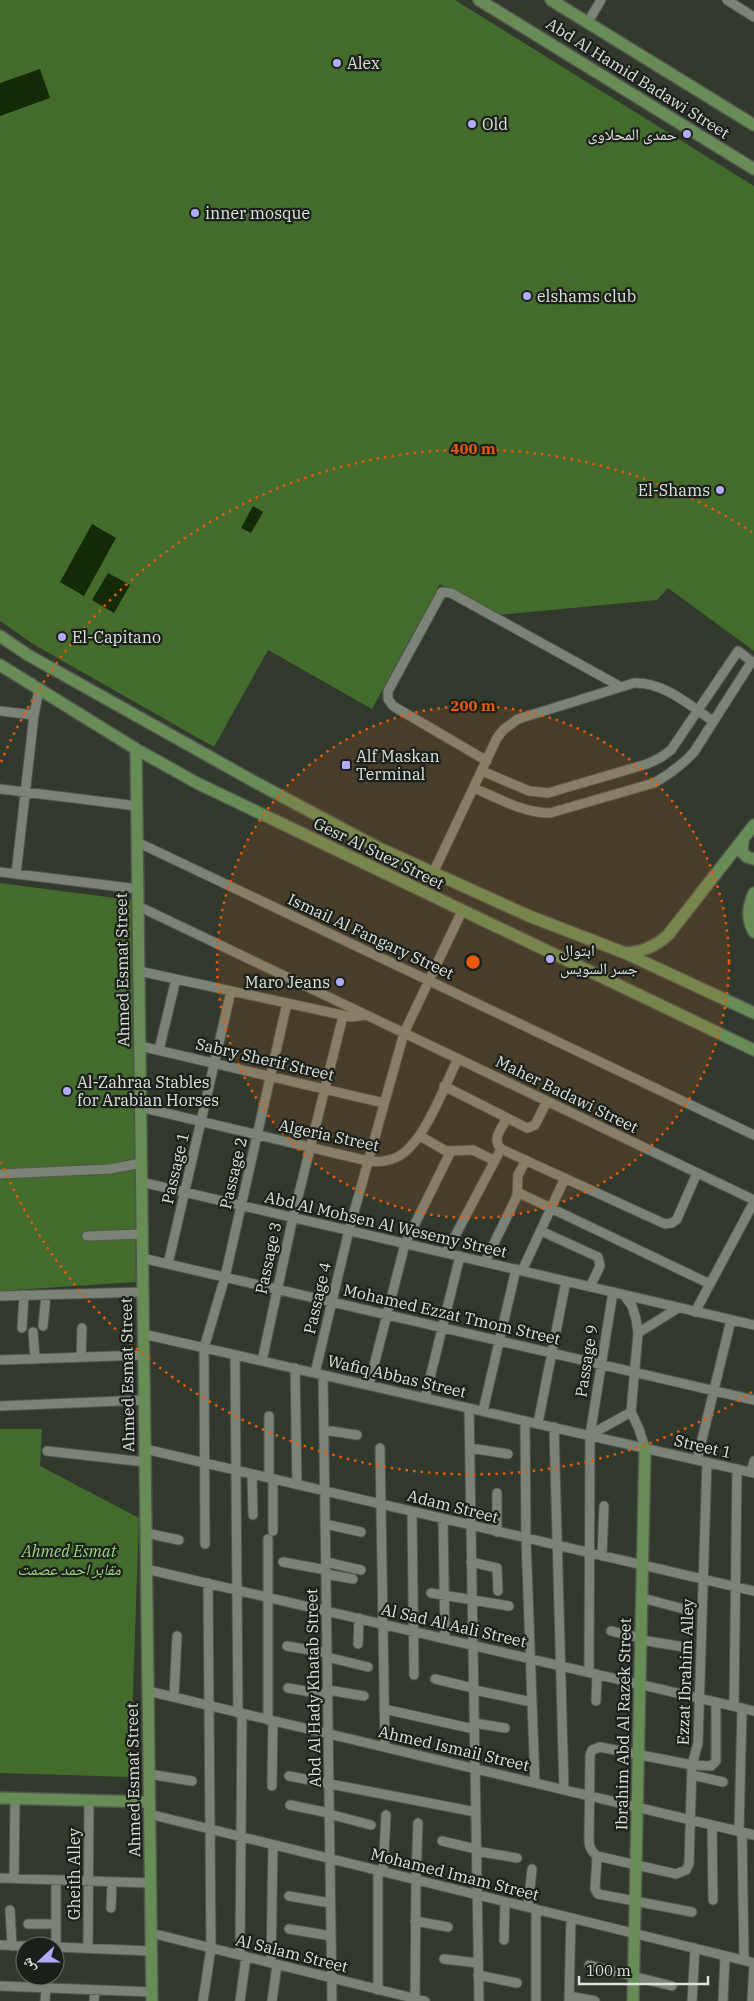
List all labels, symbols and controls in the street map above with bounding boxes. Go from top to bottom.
street label: Abd Al Hamid Badawi Street [543,13,734,143]
place label: Alex [347,53,380,73]
marker: Alex [331,57,343,69]
place label: Old [482,114,508,134]
marker: Old [466,118,478,130]
place label: حمدى المحلاوى [587,124,677,145]
marker: حمدى المحلاوى [681,128,693,140]
place label: inner mosque [205,203,310,223]
marker: inner mosque [189,207,201,219]
place label: elshams club [537,286,636,306]
marker: elshams club [521,290,533,302]
text: 400 m [450,439,496,458]
place label: El-Shams [638,480,710,500]
marker: El-Shams [714,484,726,496]
place label: El-Capitano [72,627,161,647]
marker: El-Capitano [56,631,68,643]
text: 200 m [450,696,496,715]
place label: Alf Maskan Terminal [356,746,440,784]
marker: Alf Maskan Terminal [340,759,352,771]
street label: Gesr Al Suez Street [311,813,448,893]
street label: Ismail Al Fangary Street [285,889,457,983]
street label: Ahmed Esmat Street [111,892,133,1047]
place label: ابتوال جسر السويس [560,940,638,979]
centre of rings [464,953,482,971]
marker: ابتوال جسر السويس [544,953,556,965]
place label: Maro Jeans [245,972,330,992]
marker: Maro Jeans [334,976,346,988]
street label: Sabry Sherif Street [194,1033,337,1085]
street label: Maher Badawi Street [493,1051,642,1137]
place label: Al-Zahraa Stables for Arabian Horses [77,1072,219,1110]
marker: Al-Zahraa Stables for Arabian Horses [61,1085,73,1097]
street label: Algeria Street [277,1115,381,1155]
street label: Passage 1 [157,1130,193,1206]
street label: Passage 2 [215,1135,251,1211]
street label: Abd Al Mohsen Al Wesemy Street [263,1186,509,1262]
street label: Passage 3 [251,1220,285,1296]
street label: Passage 4 [299,1260,335,1336]
street label: Mohamed Ezzat Tmom Street [342,1279,563,1349]
street label: Ahmed Esmat Street [116,1297,138,1452]
street label: Passage 9 [570,1323,602,1399]
street label: Wafiq Abbas Street [326,1350,469,1402]
street label: Street 1 [672,1430,734,1462]
street label: Adam Street [405,1485,501,1527]
park label: Ahmed Esmat مقابر احمد عصمت [17,1541,121,1579]
street label: Abd Al Hady Khatab Street [301,1588,325,1788]
street label: Ezzat Ibrahim Alley [672,1598,698,1746]
street label: Al Sad Al Aali Street [379,1599,529,1652]
street label: Ibrahim Abd Al Razek Street [611,1617,635,1830]
street label: Ahmed Esmat Street [122,1702,144,1857]
street label: Ahmed Ismail Street [377,1721,532,1775]
street label: Gheith Alley [64,1828,84,1920]
street label: Mohamed Imam Street [369,1843,541,1905]
street label: Al Salam Street [234,1929,351,1977]
north arrow [15,1936,65,1986]
scale bar [579,1954,708,1986]
text: ش [17,1955,39,1976]
text: 100 m [586,1961,631,1980]

